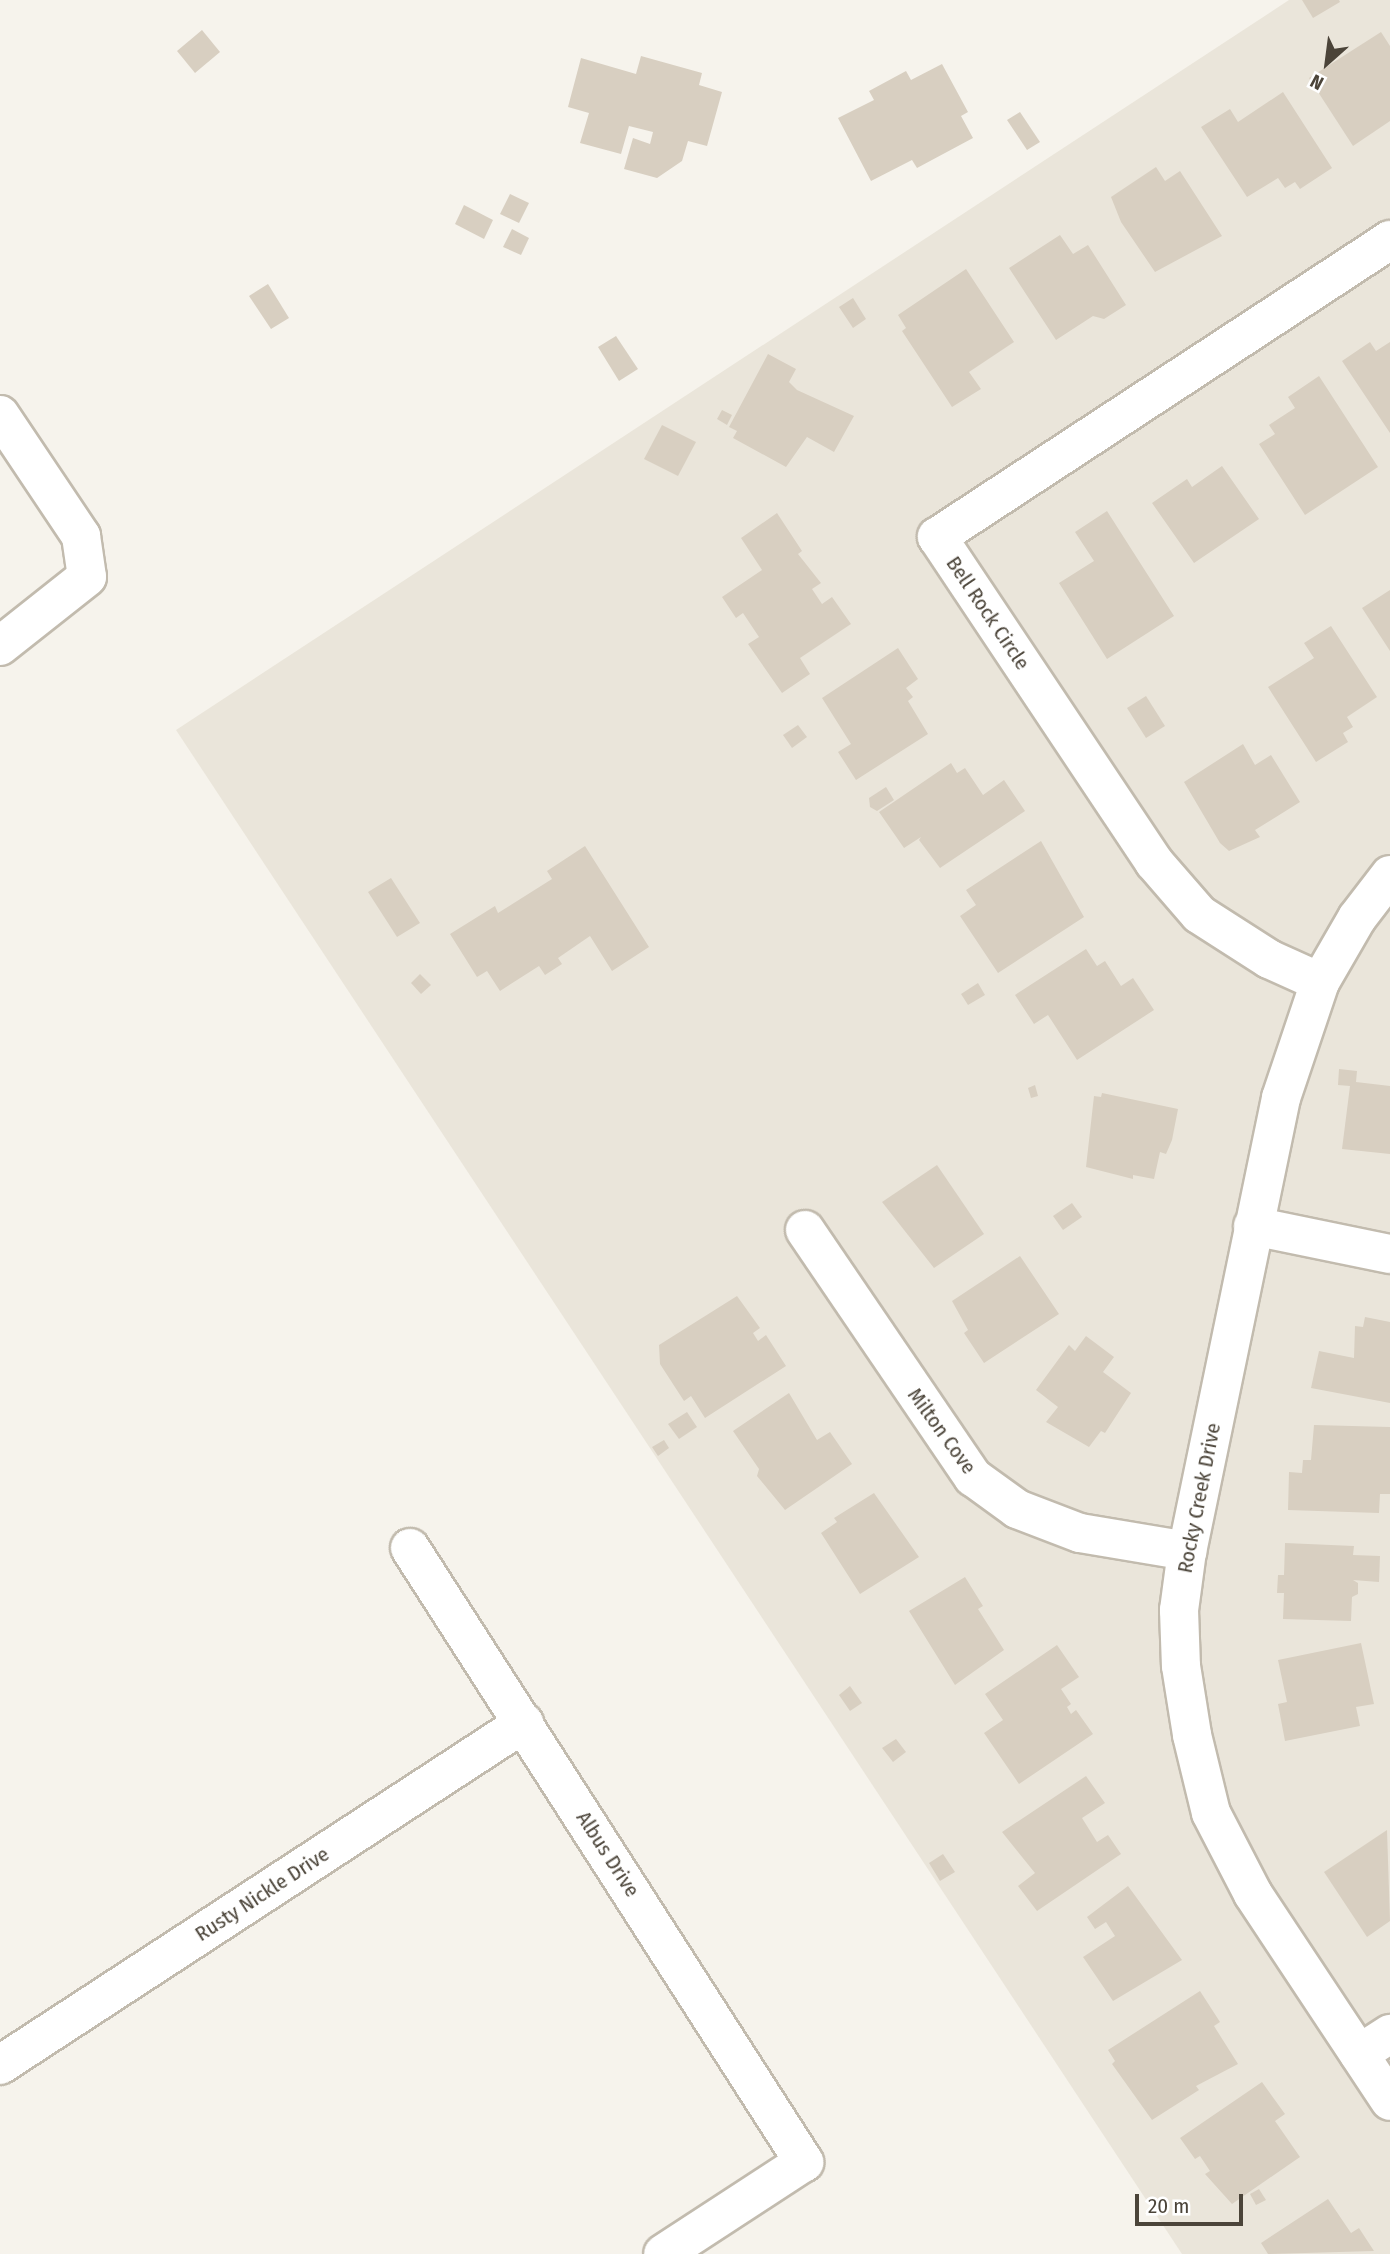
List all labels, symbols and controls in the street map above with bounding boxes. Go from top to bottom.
north arrow [1292,28,1362,98]
text: N [1306,69,1327,95]
street label: Bell Rock Circle [941,552,1035,674]
street label: Milton Cove [902,1383,982,1479]
street label: Rocky Creek Drive [1172,1421,1226,1575]
street label: Albus Drive [571,1806,645,1902]
street label: Rusty Nickle Drive [190,1841,334,1947]
scale bar [1138,2180,1246,2224]
text: 20 m [1148,2193,1189,2219]

